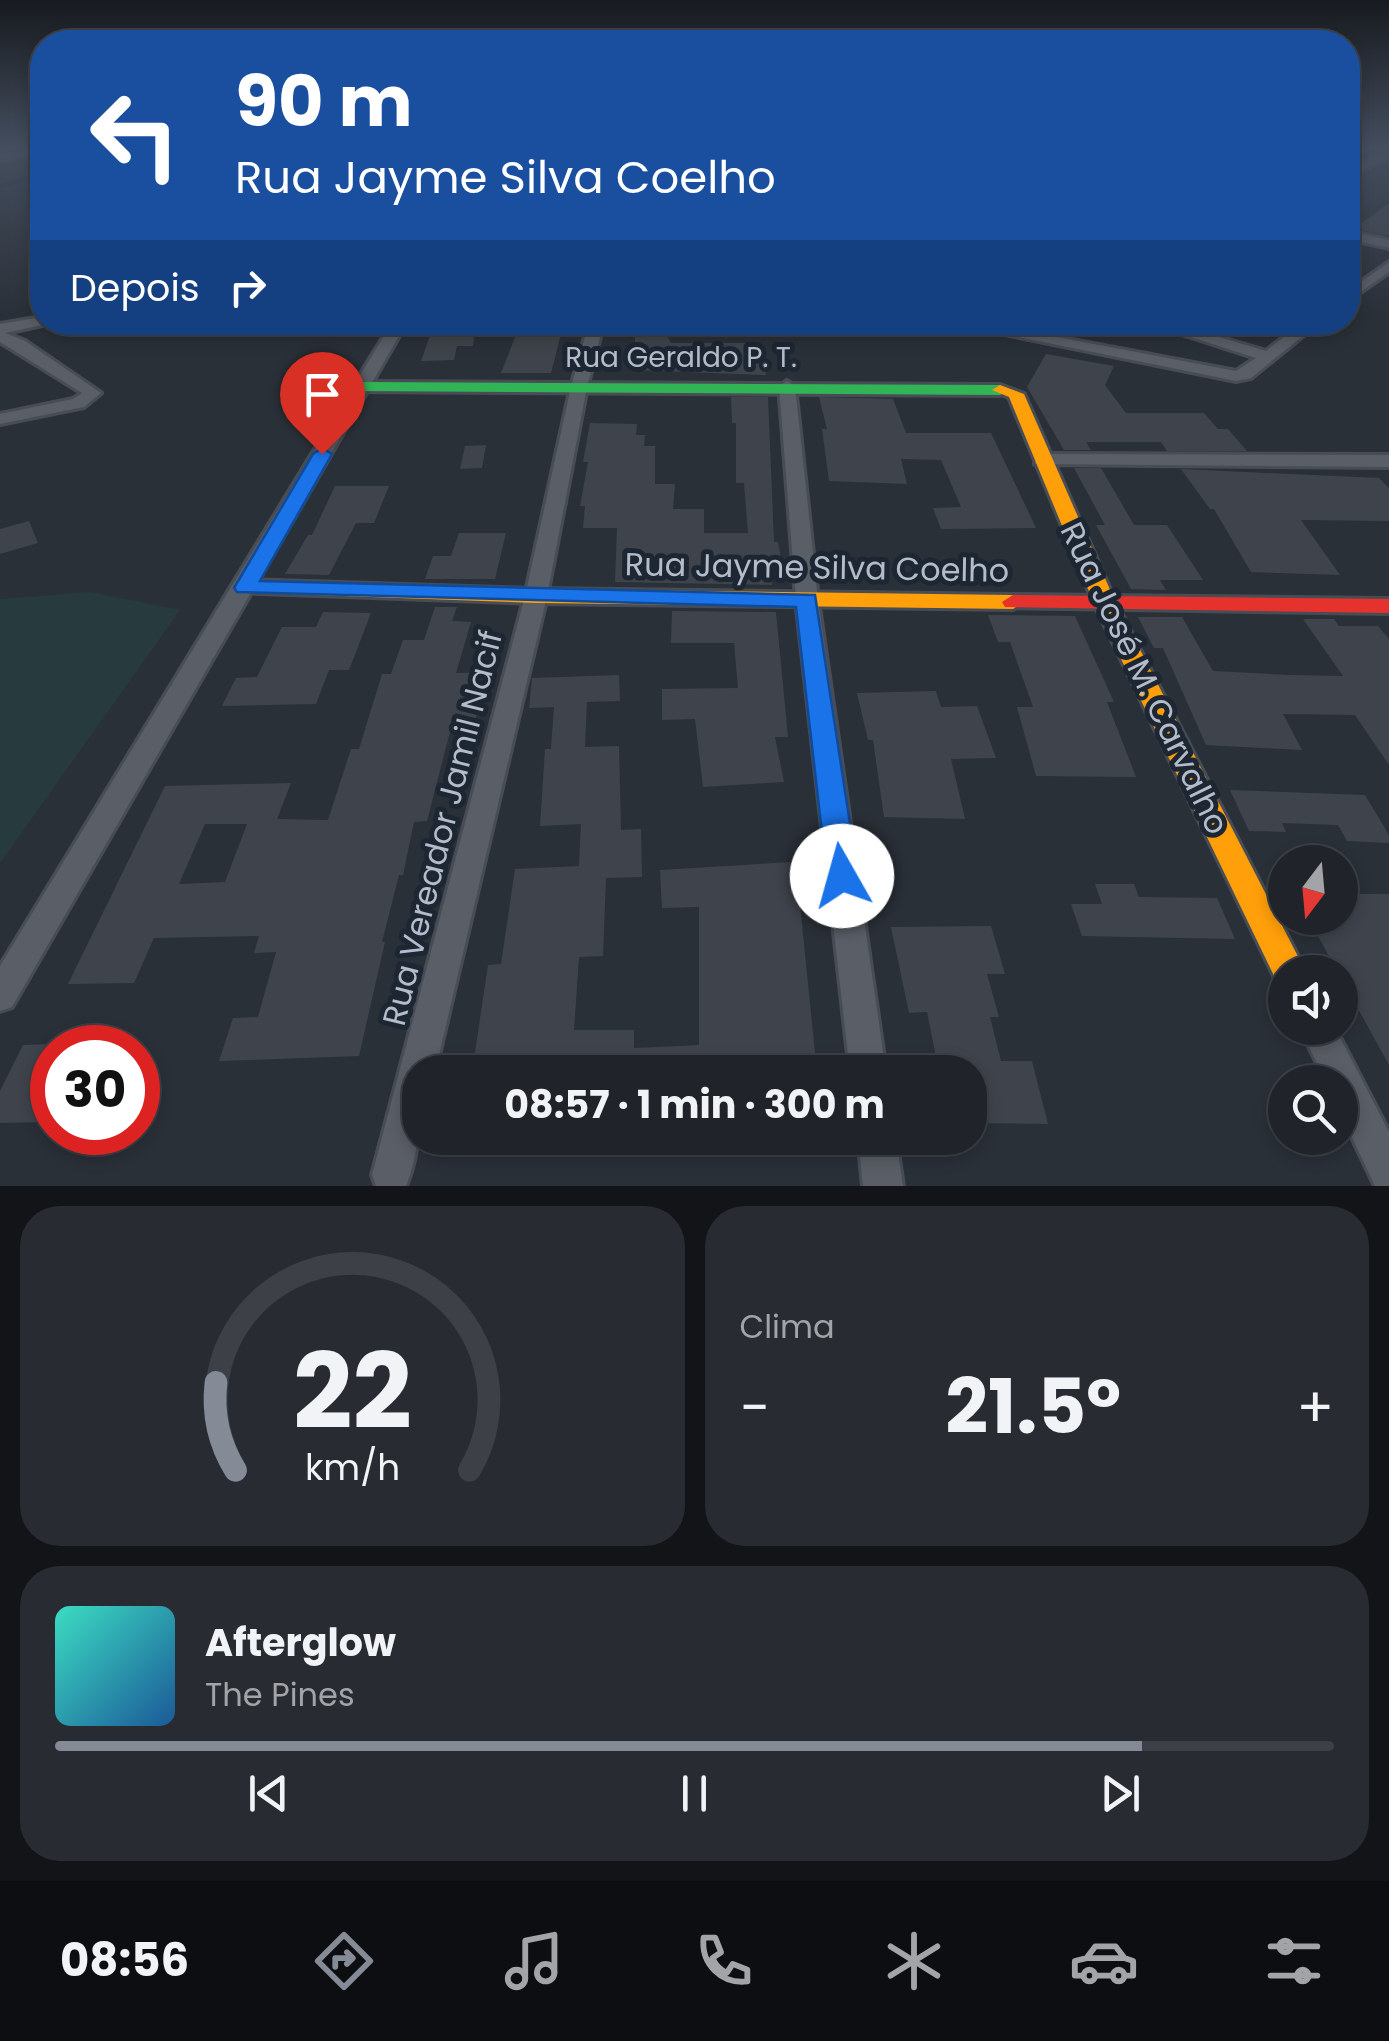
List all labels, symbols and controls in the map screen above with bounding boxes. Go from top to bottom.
text: 90 m [235,52,413,151]
icon: left [70,70,200,200]
text: Rua Jayme Silva Coelho [235,146,776,209]
icon: right [220,260,275,315]
text: Depois [70,261,200,314]
street label: Rua Geraldo P. T. [565,338,797,377]
pin [280,352,365,455]
icon: arrive [295,367,350,422]
street label: Rua José M. Carvalho [1050,514,1240,842]
street label: Rua Jayme Silva Coelho [624,541,1010,593]
street label: Rua Vereador Jamil Nacif [371,626,513,1030]
position arrow [790,824,894,928]
north arrow [1268,845,1358,935]
map controls [1268,845,1358,1155]
button: sound [1268,955,1358,1045]
speed limit sign: 30 [30,1025,160,1155]
button: search [1268,1065,1358,1155]
text: 08:57 · 1 min · 300 m [504,1078,885,1131]
text: Clima [740,1304,835,1349]
text: 22 [293,1319,412,1464]
text: 21.5° [945,1354,1121,1459]
text: − [740,1369,770,1446]
text: + [1296,1369,1334,1446]
text: km/h [305,1442,400,1493]
text: Afterglow [205,1616,396,1669]
text: The Pines [205,1672,355,1717]
icon: previous [241,1766,296,1821]
icon: pause [667,1766,722,1821]
icon: next [1093,1766,1148,1821]
icon: directions [309,1926,379,1996]
icon: music [499,1926,569,1996]
icon: phone [689,1926,759,1996]
icon: climate [879,1926,949,1996]
icon: car [1069,1926,1139,1996]
icon: filters [1259,1926,1329,1996]
text: 08:56 [60,1929,189,1992]

